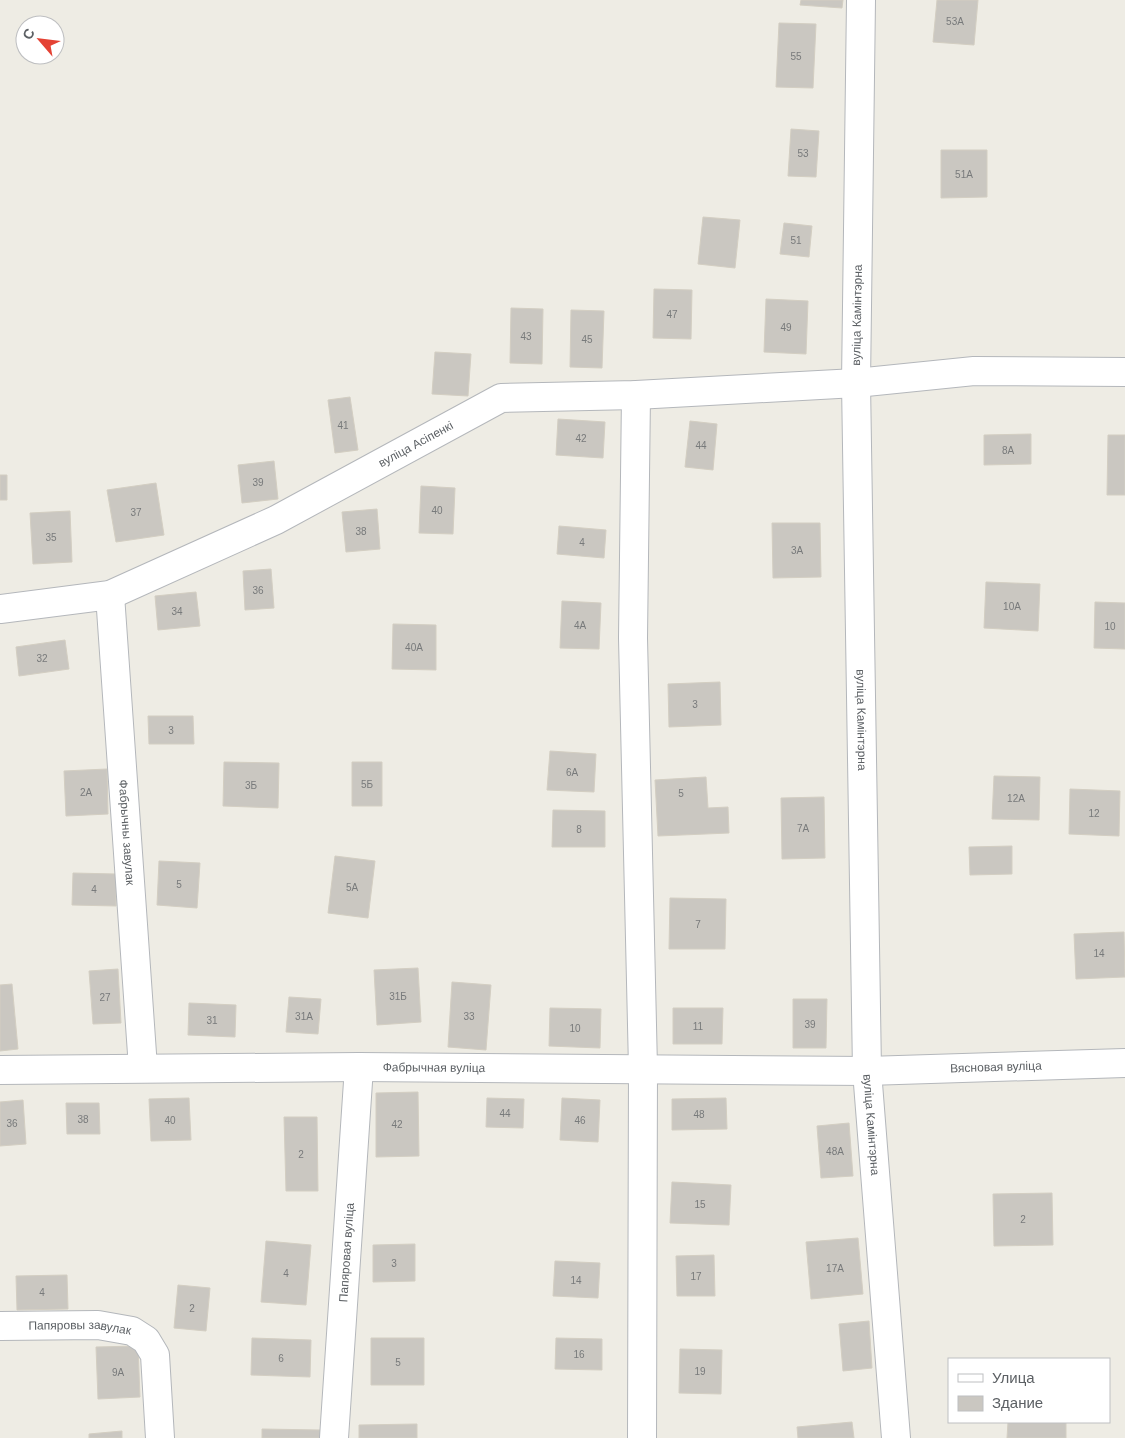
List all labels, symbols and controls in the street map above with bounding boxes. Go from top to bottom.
north arrow [15,15,65,65]
house number: 53А [946,16,964,27]
text: С [19,26,38,42]
house number: 55 [790,51,802,62]
house number: 53 [797,148,809,159]
house number: 51А [955,169,973,180]
house number: 51 [790,235,802,246]
street label: вуліца Камінтэрна [849,264,865,366]
house number: 47 [666,309,678,320]
house number: 49 [780,322,792,333]
house number: 43 [520,331,532,342]
house number: 45 [581,334,593,345]
street label: вуліца Асіпенкі [376,418,456,470]
house number: 41 [337,420,349,431]
house number: 42 [575,433,587,444]
house number: 44 [695,440,707,451]
house number: 8А [1002,445,1014,456]
house number: 39 [252,477,264,488]
house number: 40 [431,505,443,516]
house number: 37 [130,507,142,518]
house number: 38 [355,526,367,537]
house number: 35 [45,532,57,543]
house number: 4 [579,537,585,548]
house number: 3А [791,545,803,556]
house number: 36 [252,585,264,596]
house number: 10А [1003,601,1021,612]
house number: 34 [171,606,183,617]
house number: 4А [574,620,586,631]
house number: 10 [1104,621,1116,632]
house number: 40А [405,642,423,653]
house number: 32 [36,653,48,664]
street label: вуліца Камінтэрна [854,669,869,771]
house number: 3 [692,699,698,710]
house number: 3 [168,725,174,736]
house number: 6А [566,767,578,778]
street label: Фабрычны завулак [116,779,137,886]
house number: 5Б [361,779,373,790]
house number: 3Б [245,780,257,791]
house number: 2А [80,787,92,798]
house number: 5 [678,788,684,799]
house number: 12А [1007,793,1025,804]
house number: 12 [1088,808,1100,819]
house number: 7А [797,823,809,834]
house number: 8 [576,824,582,835]
house number: 5 [176,879,182,890]
house number: 5А [346,882,358,893]
house number: 4 [91,884,97,895]
house number: 7 [695,919,701,930]
house number: 14 [1093,948,1105,959]
house number: 31Б [389,991,407,1002]
house number: 27 [99,992,111,1003]
house number: 31А [295,1011,313,1022]
house number: 33 [463,1011,475,1022]
house number: 31 [206,1015,218,1026]
house number: 39 [804,1019,816,1030]
house number: 11 [693,1021,704,1032]
house number: 10 [569,1023,581,1034]
street label: Вясновая вуліца [950,1059,1042,1075]
street label: Фабрычная вуліца [383,1060,486,1075]
street label: вуліца Камінтэрна [860,1074,882,1176]
house number: 44 [499,1108,511,1119]
house number: 48 [693,1109,705,1120]
house number: 38 [77,1114,89,1125]
house number: 40 [164,1115,176,1126]
house number: 46 [574,1115,586,1126]
house number: 36 [6,1118,18,1129]
house number: 42 [391,1119,403,1130]
house number: 48А [826,1146,844,1157]
house number: 2 [298,1149,304,1160]
house number: 15 [694,1199,706,1210]
street label: Папяровая вуліца [336,1202,357,1303]
house number: 2 [1020,1214,1026,1225]
house number: 3 [391,1258,397,1269]
house number: 17А [826,1263,844,1274]
house number: 4 [283,1268,289,1279]
house number: 17 [690,1271,702,1282]
house number: 14 [570,1275,582,1286]
house number: 4 [39,1287,45,1298]
house number: 2 [189,1303,195,1314]
street label: Папяровы завулак [28,1318,133,1338]
house number: 16 [573,1349,585,1360]
house number: 6 [278,1353,284,1364]
house number: 5 [395,1357,401,1368]
legend [948,1358,1110,1423]
house number: 19 [694,1366,706,1377]
house number: 9А [112,1367,124,1378]
text: Улица [992,1369,1035,1386]
text: Здание [992,1394,1043,1411]

